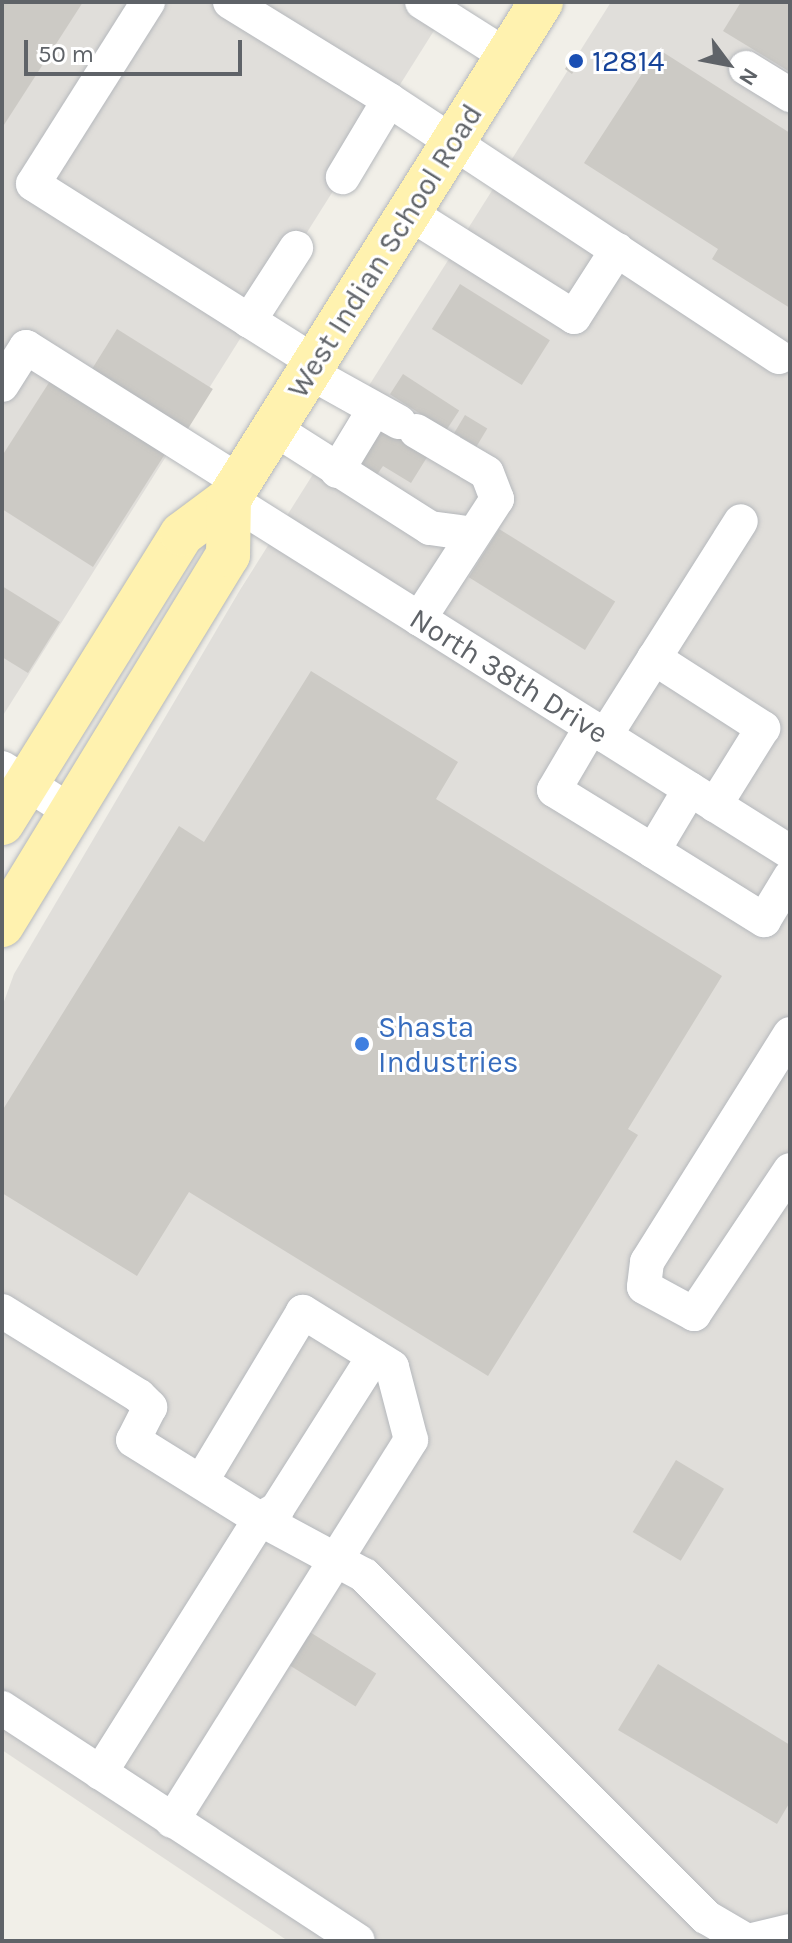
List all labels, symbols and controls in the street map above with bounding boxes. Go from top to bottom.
scale bar [28,24,246,74]
north arrow [688,24,768,104]
text: 50 m [38,40,94,68]
place label: 12814 [592,43,664,79]
marker: 12814 [567,52,585,70]
text: N [733,63,764,90]
street label: West Indian School Road [280,98,490,404]
street label: North 38th Drive [403,601,615,751]
place label: Shasta Industries [378,1009,518,1080]
marker: Shasta Industries [353,1035,371,1053]

